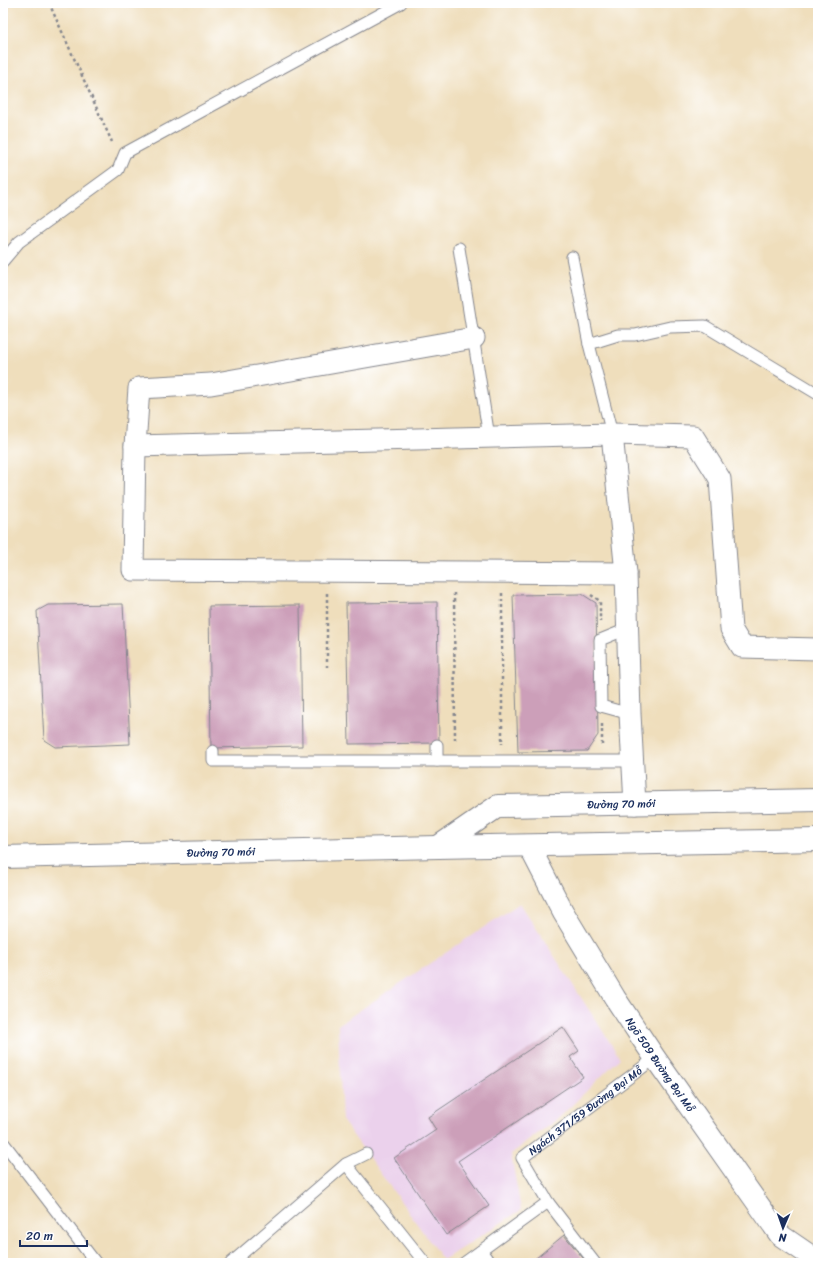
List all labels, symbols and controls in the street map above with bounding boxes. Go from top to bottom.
street label: Đường 70 mới [587,794,657,814]
street label: Đường 70 mới [187,842,256,863]
street label: Ngõ 509 Đường Đại Mỗ [620,1013,700,1117]
street label: Ngách 371/59 Đường Đại Mỗ [524,1061,648,1160]
north arrow [763,1208,803,1248]
scale bar [20,1222,87,1248]
text: 20 m [26,1225,53,1247]
text: N [778,1228,788,1247]

